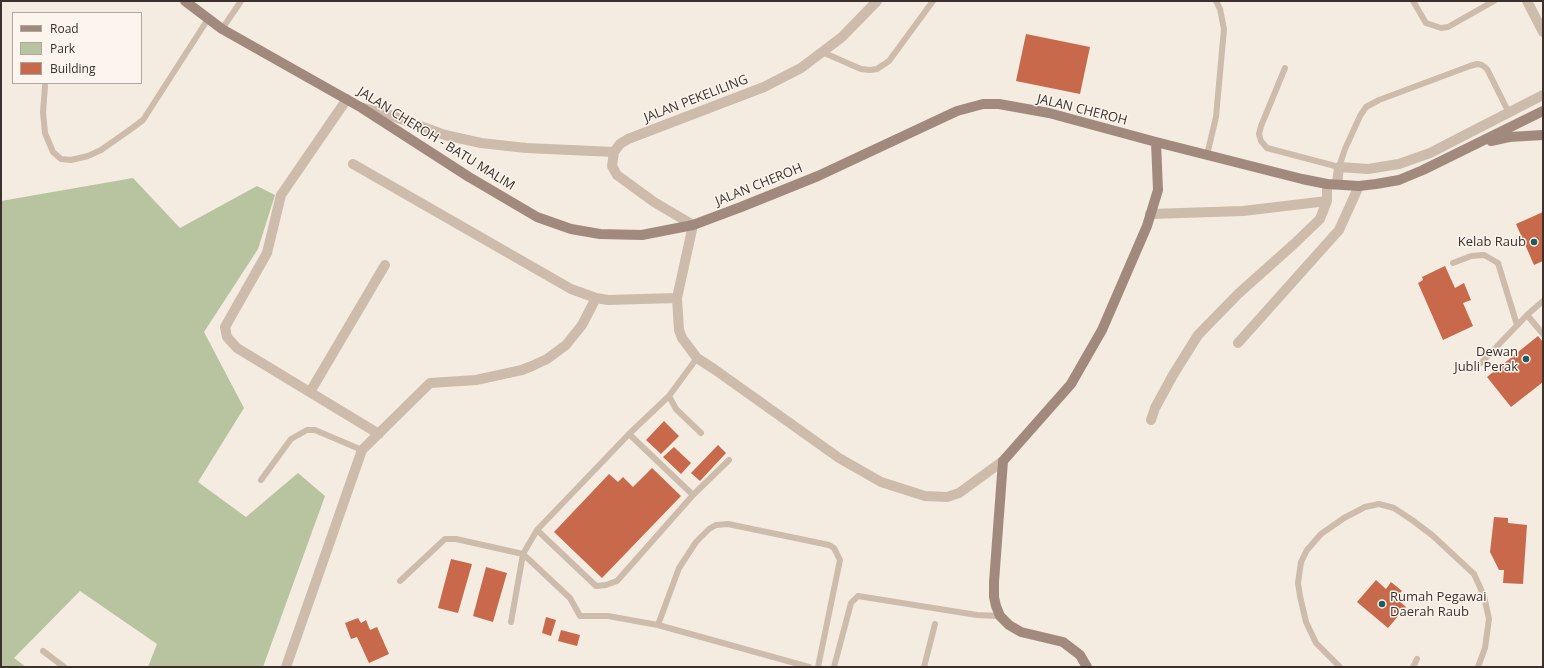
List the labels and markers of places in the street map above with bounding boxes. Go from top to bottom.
place label: Kelab Raub [1458,234,1526,250]
marker: Kelab Raub [1529,237,1539,247]
place label: Dewan Jubli Perak [1454,344,1518,375]
marker: Dewan Jubli Perak [1521,354,1531,364]
place label: Rumah Pegawai Daerah Raub [1390,589,1487,620]
marker: Rumah Pegawai Daerah Raub [1377,599,1387,609]

